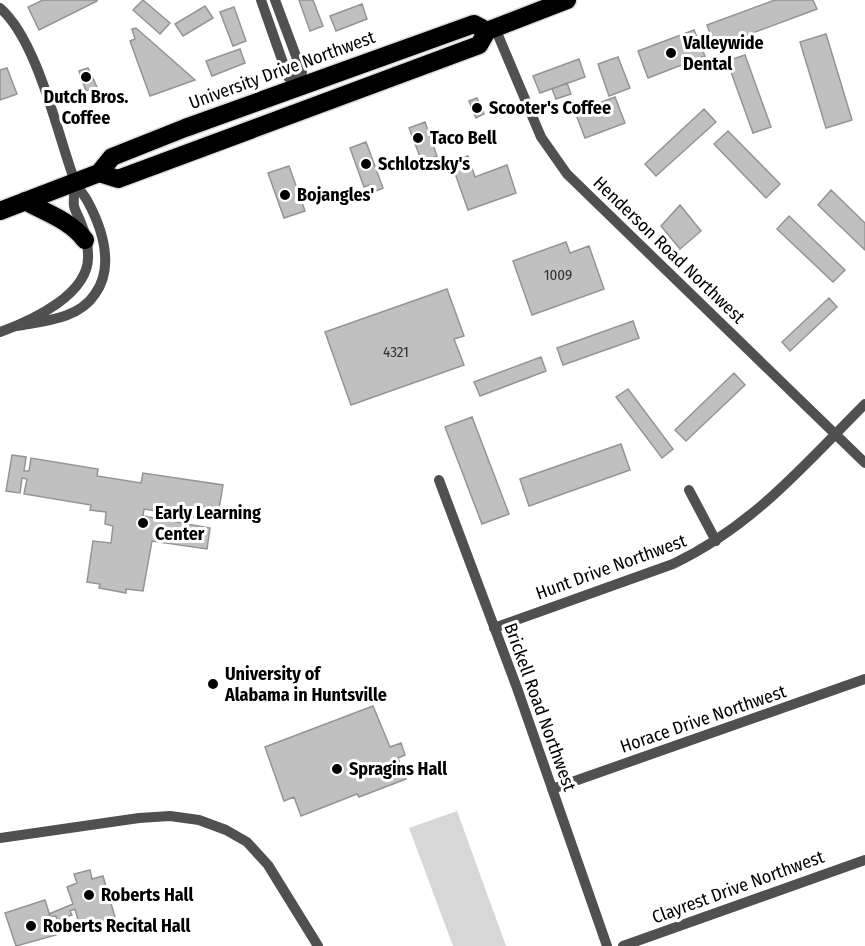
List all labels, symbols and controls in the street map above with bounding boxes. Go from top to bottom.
street label: University Drive Northwest [186,26,378,114]
place label: Valleywide Dental [682,32,764,75]
marker: Valleywide Dental [664,46,678,60]
marker: Dutch Bros. Coffee [79,70,93,84]
place label: Dutch Bros. Coffee [44,86,128,129]
place label: Scooter's Coffee [489,97,611,119]
marker: Scooter's Coffee [470,101,484,115]
place label: Taco Bell [430,127,497,149]
marker: Taco Bell [411,131,425,145]
place label: Schlotzsky's [378,153,470,175]
marker: Schlotzsky's [359,157,373,171]
street label: Henderson Road Northwest [588,172,750,328]
place label: Bojangles' [297,184,374,206]
marker: Bojangles' [278,188,292,202]
house number: 1009 [544,266,572,284]
house number: 4321 [383,343,409,361]
place label: Early Learning Center [155,502,261,545]
marker: Early Learning Center [136,516,150,530]
street label: Hunt Drive Northwest [533,530,689,604]
street label: Brickell Road Northwest [499,620,581,794]
place label: University of Alabama in Huntsville [224,663,387,706]
marker: University of Alabama in Huntsville [206,677,220,691]
street label: Horace Drive Northwest [617,680,789,758]
place label: Spragins Hall [349,758,447,780]
marker: Spragins Hall [330,762,344,776]
street label: Clayrest Drive Northwest [649,846,827,928]
place label: Roberts Hall [101,884,193,906]
marker: Roberts Hall [82,888,96,902]
place label: Roberts Recital Hall [43,915,190,937]
marker: Roberts Recital Hall [24,919,38,933]

